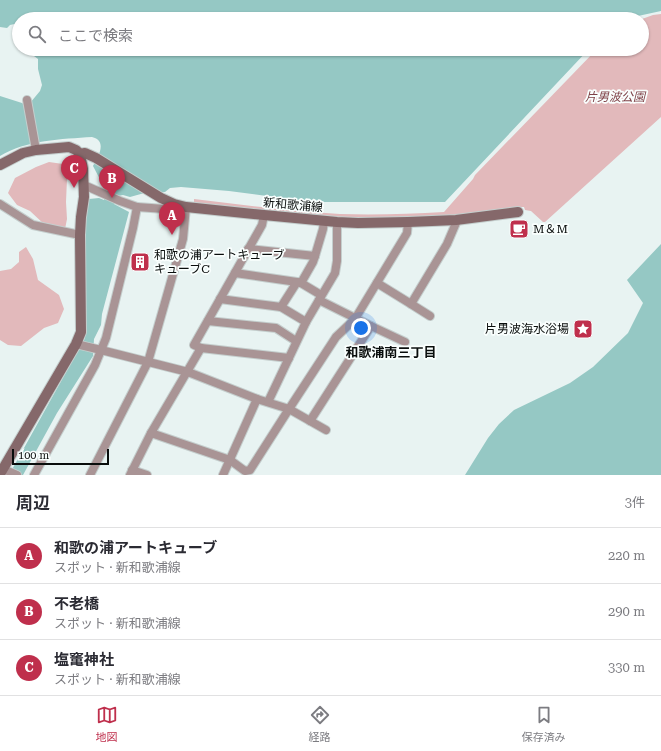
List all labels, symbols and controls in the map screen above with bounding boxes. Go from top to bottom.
search box [12,12,649,56]
icon: search [26,23,48,45]
text: ここで検索 [58,27,133,45]
park label: 片男波公園 [585,90,647,104]
pin: C [61,155,87,188]
pin: B [99,165,125,198]
street label: 新和歌浦線 [262,195,324,215]
pin: A [159,202,185,235]
cafe icon: M＆M [508,218,530,240]
place label: M＆M [533,222,568,236]
place label: 和歌の浦アートキューブ キューブC [154,248,285,276]
building icon: 和歌の浦アートキューブ キューブC [129,251,151,273]
your location [351,318,371,338]
place icon: 片男波海水浴場 [572,318,594,340]
place label: 片男波海水浴場 [485,322,569,336]
district label: 和歌浦南三丁目 [345,345,437,360]
scale bar [12,447,109,466]
text: 100 m [18,449,49,462]
text: 周辺 [16,493,50,513]
text: 3件 [625,495,645,510]
text: 和歌の浦アートキューブ [54,539,217,557]
text: A [24,548,34,563]
text: 220 m [608,548,645,563]
text: スポット · 新和歌浦線 [54,560,181,575]
text: 不老橋 [54,595,99,613]
text: B [24,604,34,619]
text: 290 m [608,604,645,619]
text: スポット · 新和歌浦線 [54,616,181,631]
text: 塩竃神社 [54,651,114,669]
text: C [24,660,34,675]
text: 330 m [608,660,645,675]
text: スポット · 新和歌浦線 [54,672,181,687]
tab: 地図 [96,704,118,744]
tab: 経路 [309,704,331,744]
tab: 保存済み [522,704,566,744]

